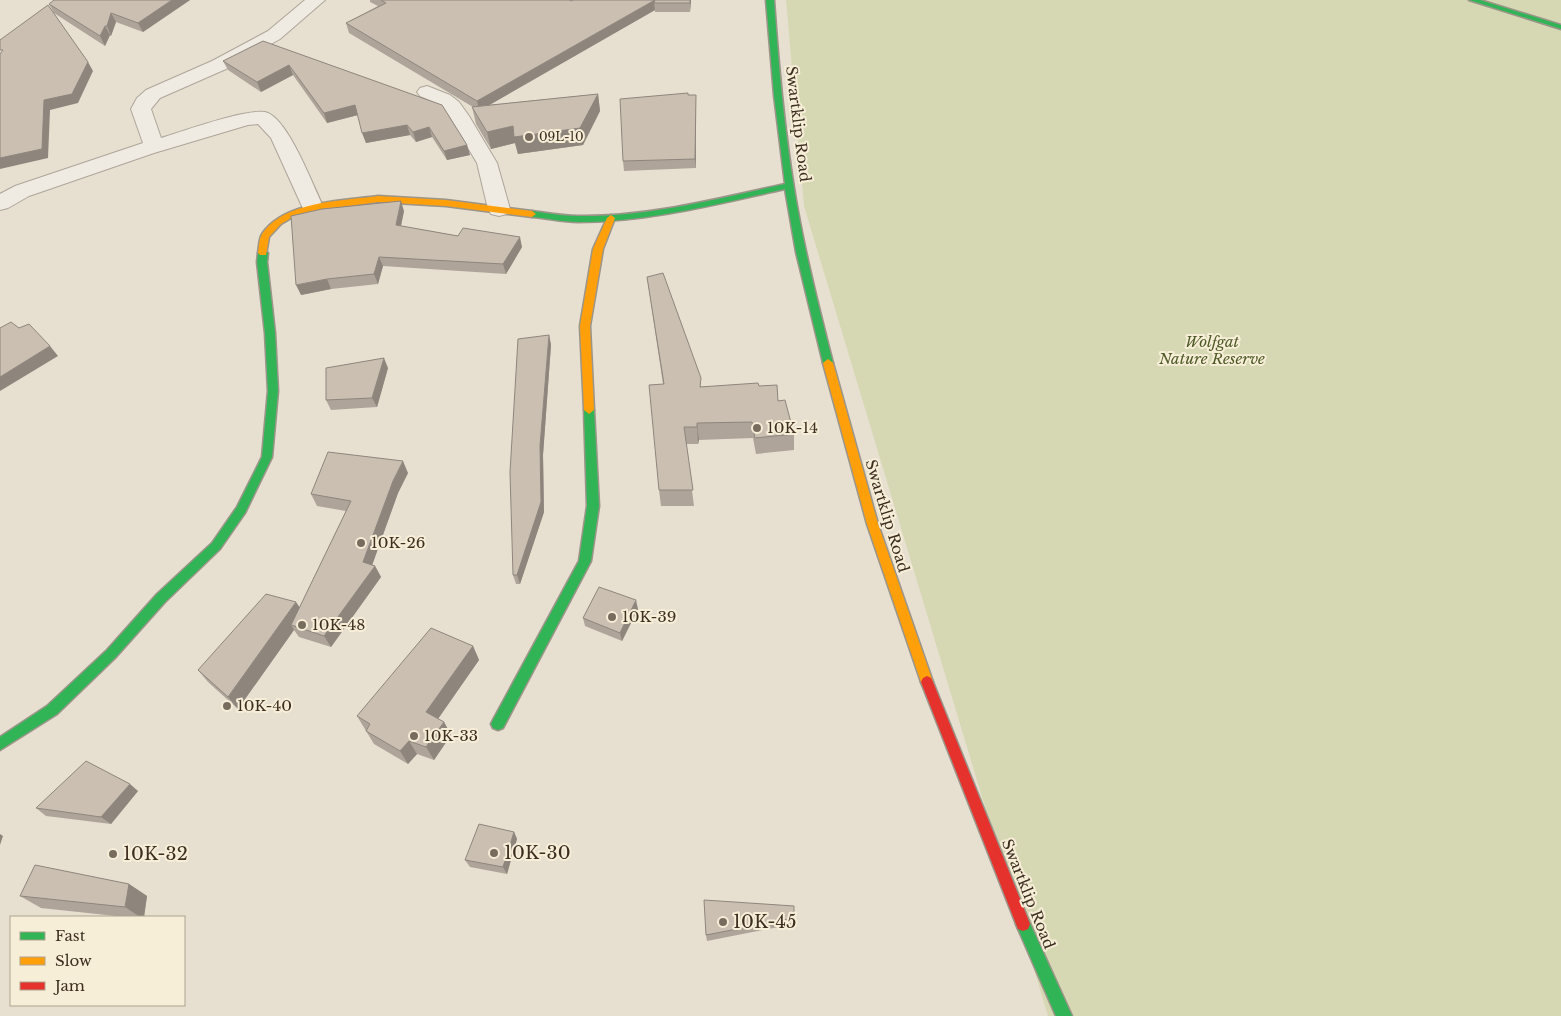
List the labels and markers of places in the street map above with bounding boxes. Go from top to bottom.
place label: 09L-10 [539,129,583,144]
marker: 09L-10 [523,131,535,143]
place label: 10K-14 [767,418,818,437]
marker: 10K-14 [751,422,763,434]
place label: 10K-26 [371,533,425,552]
marker: 10K-26 [355,537,367,549]
place label: 10K-39 [622,607,676,626]
marker: 10K-39 [606,611,618,623]
place label: 10K-48 [312,615,365,634]
marker: 10K-48 [296,619,308,631]
place label: 10K-40 [237,696,292,715]
marker: 10K-40 [221,700,233,712]
place label: 10K-33 [424,726,478,745]
marker: 10K-33 [408,730,420,742]
place label: 10K-30 [504,842,571,864]
place label: 10K-32 [123,843,188,865]
marker: 10K-30 [488,847,500,859]
marker: 10K-32 [107,848,119,860]
place label: 10K-45 [733,911,796,933]
marker: 10K-45 [717,916,729,928]

